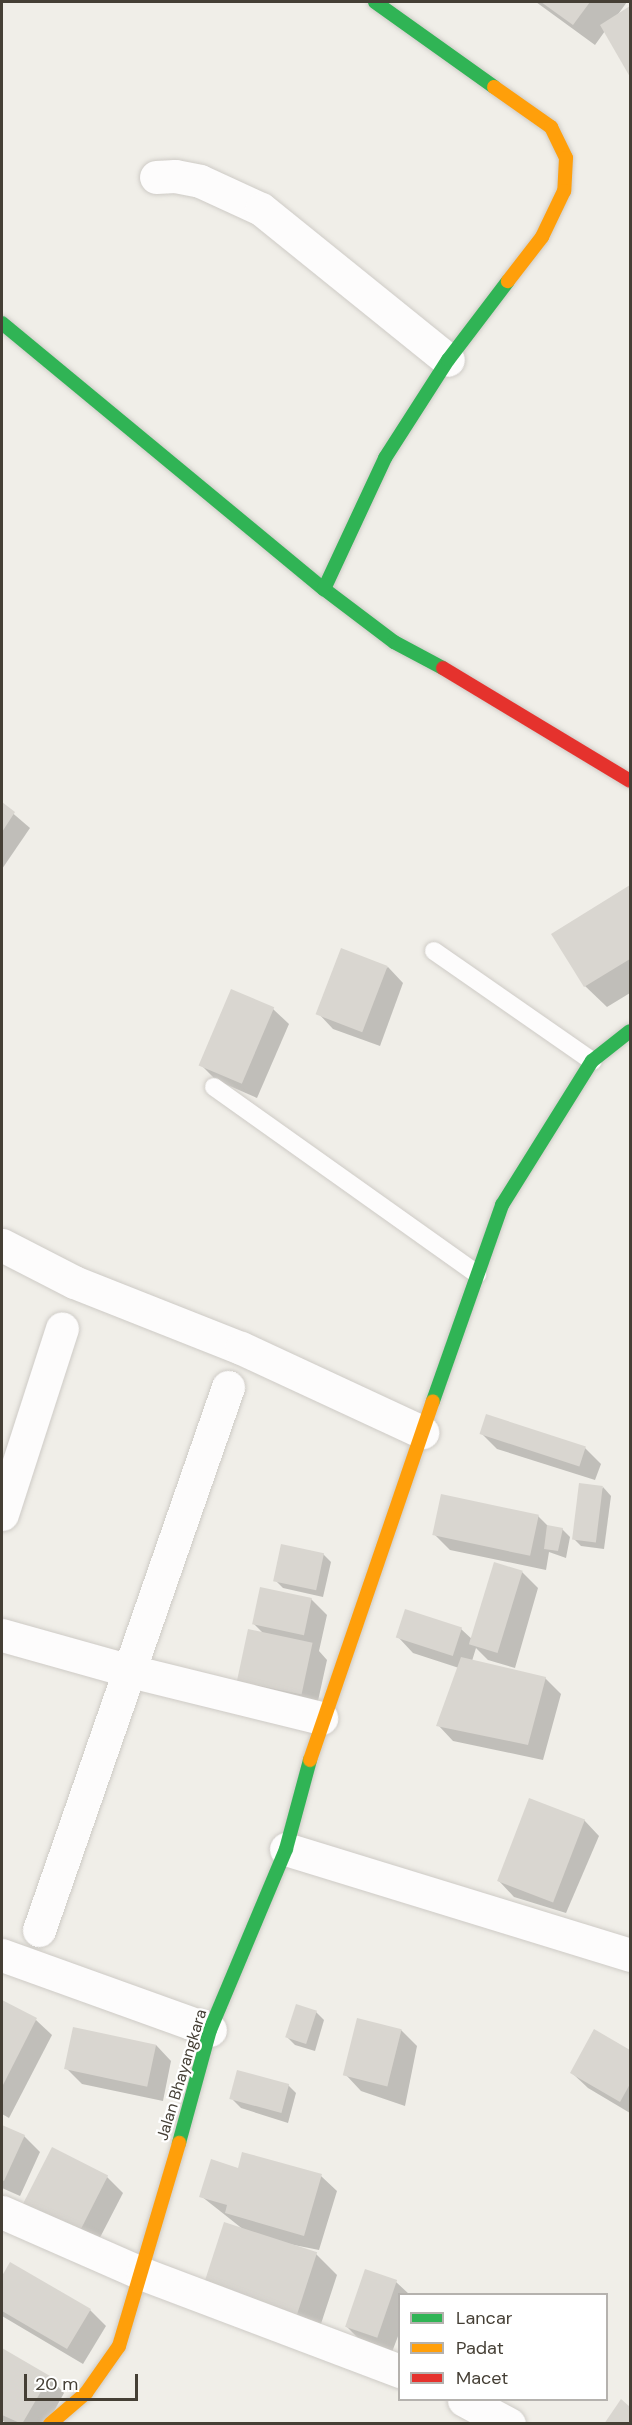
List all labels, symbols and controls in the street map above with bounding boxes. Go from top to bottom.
street label: Jalan Bhayangkara [153,2007,211,2143]
legend [398,2293,608,2401]
text: Lancar [456,2306,512,2330]
text: Padat [456,2336,504,2360]
scale bar [27,2362,141,2400]
text: Macet [456,2366,508,2390]
text: 20 m [35,2372,78,2396]

